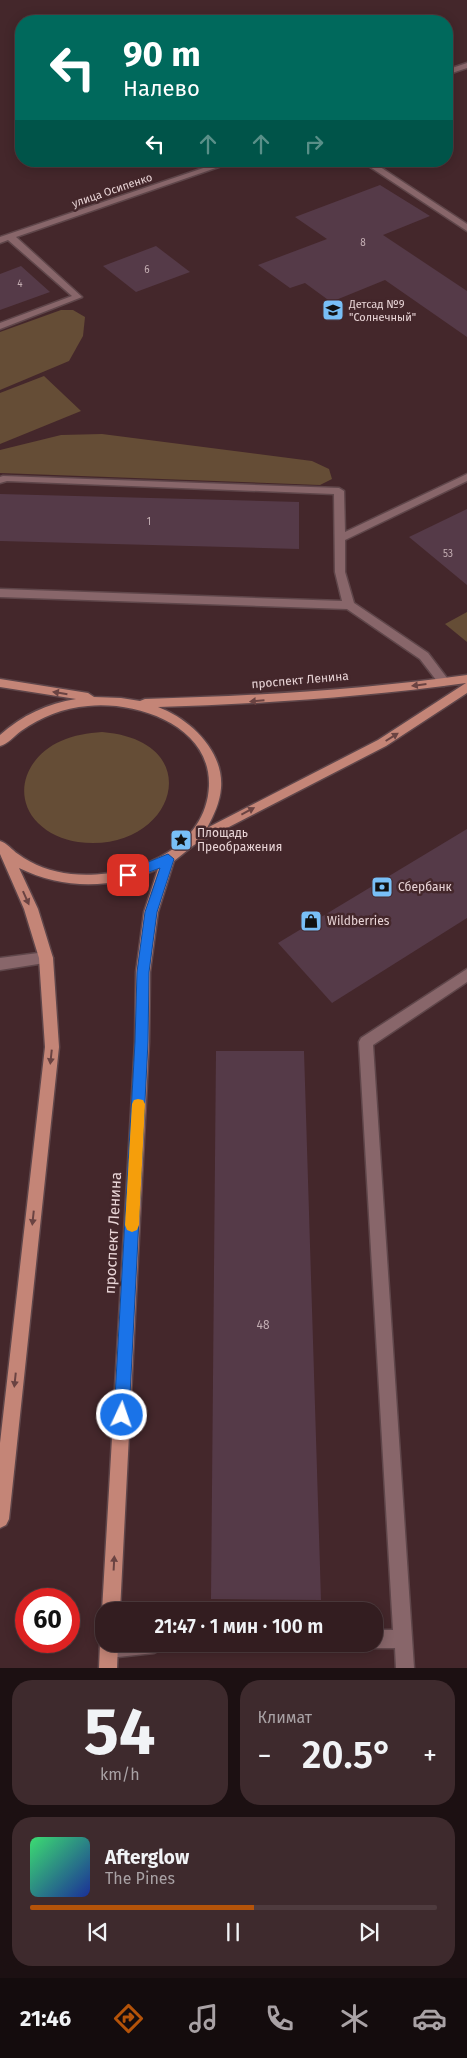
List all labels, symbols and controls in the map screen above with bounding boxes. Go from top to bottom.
text: 90 m [123,33,201,75]
icon: left [40,35,105,100]
text: Налево [123,75,200,102]
icon: left [141,130,169,158]
icon: ahead [194,130,222,158]
icon: ahead [247,130,275,158]
icon: right [300,130,328,158]
street label: улица Осипенко [70,171,154,210]
house number: 8 [360,237,366,249]
house number: 6 [144,264,150,276]
house number: 4 [17,278,23,290]
school or university icon: Детсад №9 "Солнечный" [321,298,345,322]
place label: Детсад №9 "Солнечный" [348,298,416,324]
house number: 1 [147,516,151,528]
house number: 53 [443,548,453,560]
street label: проспект Ленина [251,669,349,691]
one-way arrow [410,681,426,689]
one-way arrow [52,688,68,696]
one-way arrow [249,697,265,705]
one-way arrow [386,732,399,742]
one-way arrow [240,807,255,815]
place label: Площадь Преображения [197,826,282,854]
place icon: Площадь Преображения [169,828,193,852]
pin [107,854,149,896]
icon: arrive [114,861,142,889]
bank icon: Сбербанк [370,875,394,899]
place label: Сбербанк [398,880,453,894]
one-way arrow [23,891,31,905]
shop icon: Wildberries [299,909,323,933]
place label: Wildberries [327,914,390,928]
one-way arrow [47,1049,55,1065]
street label: проспект Ленина [101,1171,125,1295]
one-way arrow [29,1210,37,1226]
house number: 48 [257,1318,270,1332]
one-way arrow [11,1372,19,1388]
position arrow [95,1388,147,1440]
one-way arrow [110,1554,118,1570]
speed limit sign: 60 [15,1588,80,1653]
text: 21:47 · 1 мин · 100 m [155,1615,323,1638]
text: 54 [84,1693,156,1771]
text: Климат [258,1708,312,1727]
text: 20.5° [302,1732,392,1778]
text: − [258,1739,272,1772]
text: + [423,1739,437,1772]
text: km/h [100,1765,140,1784]
text: Afterglow [105,1846,189,1869]
text: The Pines [105,1869,175,1888]
icon: previous [84,1918,112,1946]
icon: pause [219,1918,247,1946]
icon: next [355,1918,383,1946]
icon: directions [111,2001,146,2036]
icon: music [186,2001,221,2036]
icon: phone [262,2001,297,2036]
icon: climate [337,2001,372,2036]
icon: car [412,2001,447,2036]
text: 21:46 [20,2005,71,2032]

